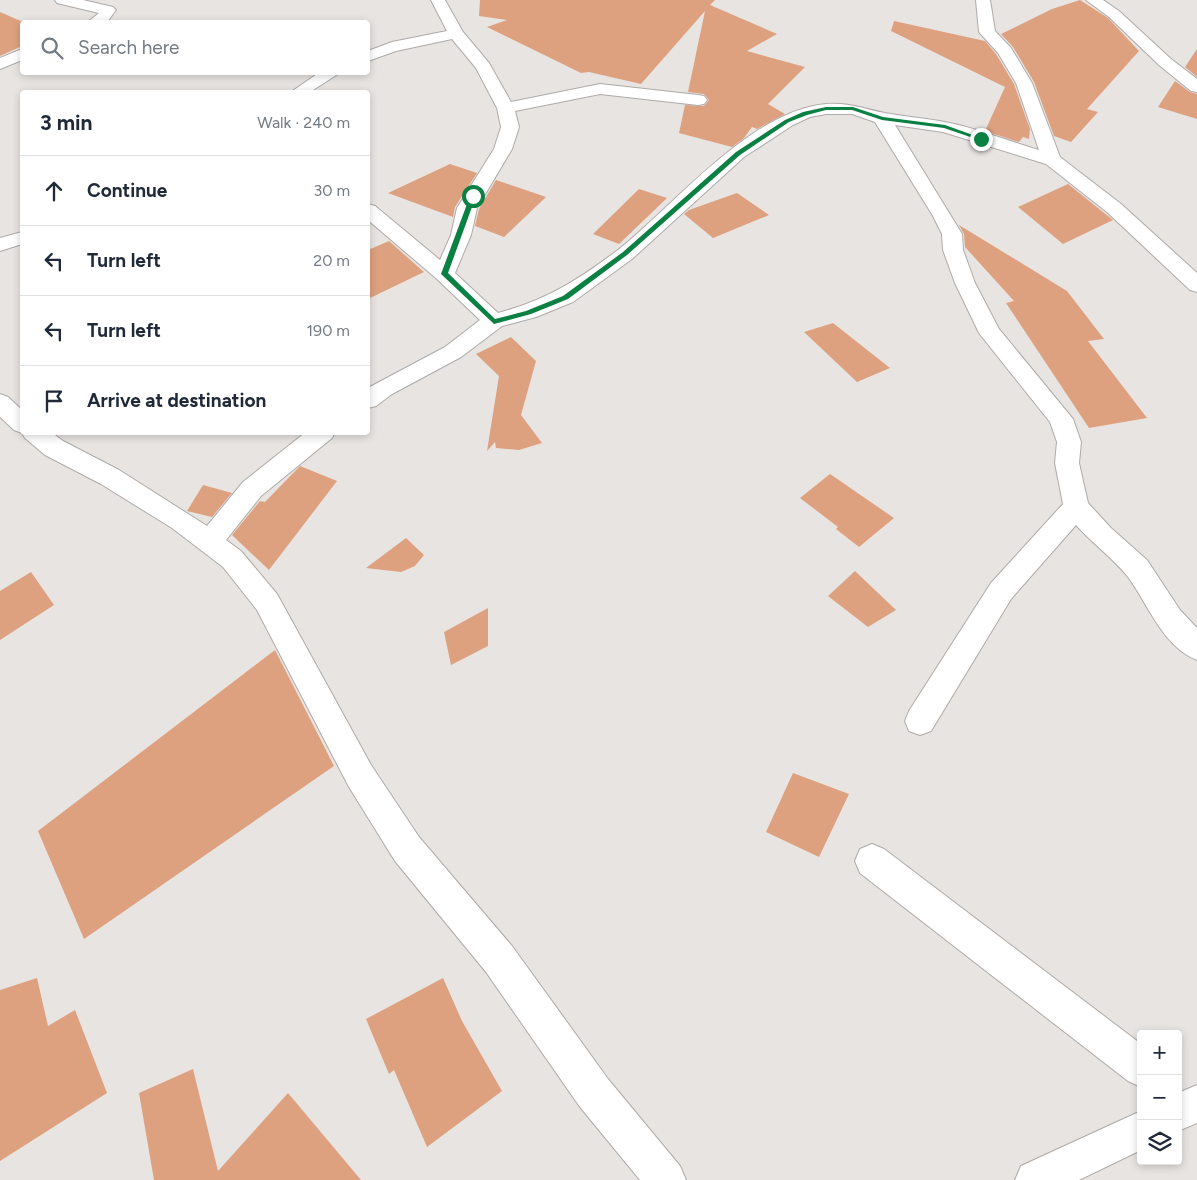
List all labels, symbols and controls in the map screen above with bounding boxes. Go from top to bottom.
search box [20,20,370,75]
icon: search [38,34,66,62]
text: Search here [78,36,180,59]
text: 3 min [40,110,92,135]
text: Walk · 240 m [257,113,350,132]
route end [970,128,993,151]
icon: ahead [40,177,68,205]
text: Continue [87,179,167,202]
text: 30 m [313,181,350,200]
route start [462,185,485,208]
icon: left [40,247,68,275]
text: Turn left [87,249,161,272]
text: 20 m [313,251,350,270]
icon: left [40,317,68,345]
text: Turn left [87,319,161,342]
text: 190 m [307,321,350,340]
icon: arrive [40,387,68,415]
text: Arrive at destination [87,389,266,412]
map controls [1137,1030,1182,1165]
button: + [1137,1030,1182,1075]
button: − [1137,1075,1182,1120]
button: layers [1137,1120,1182,1165]

